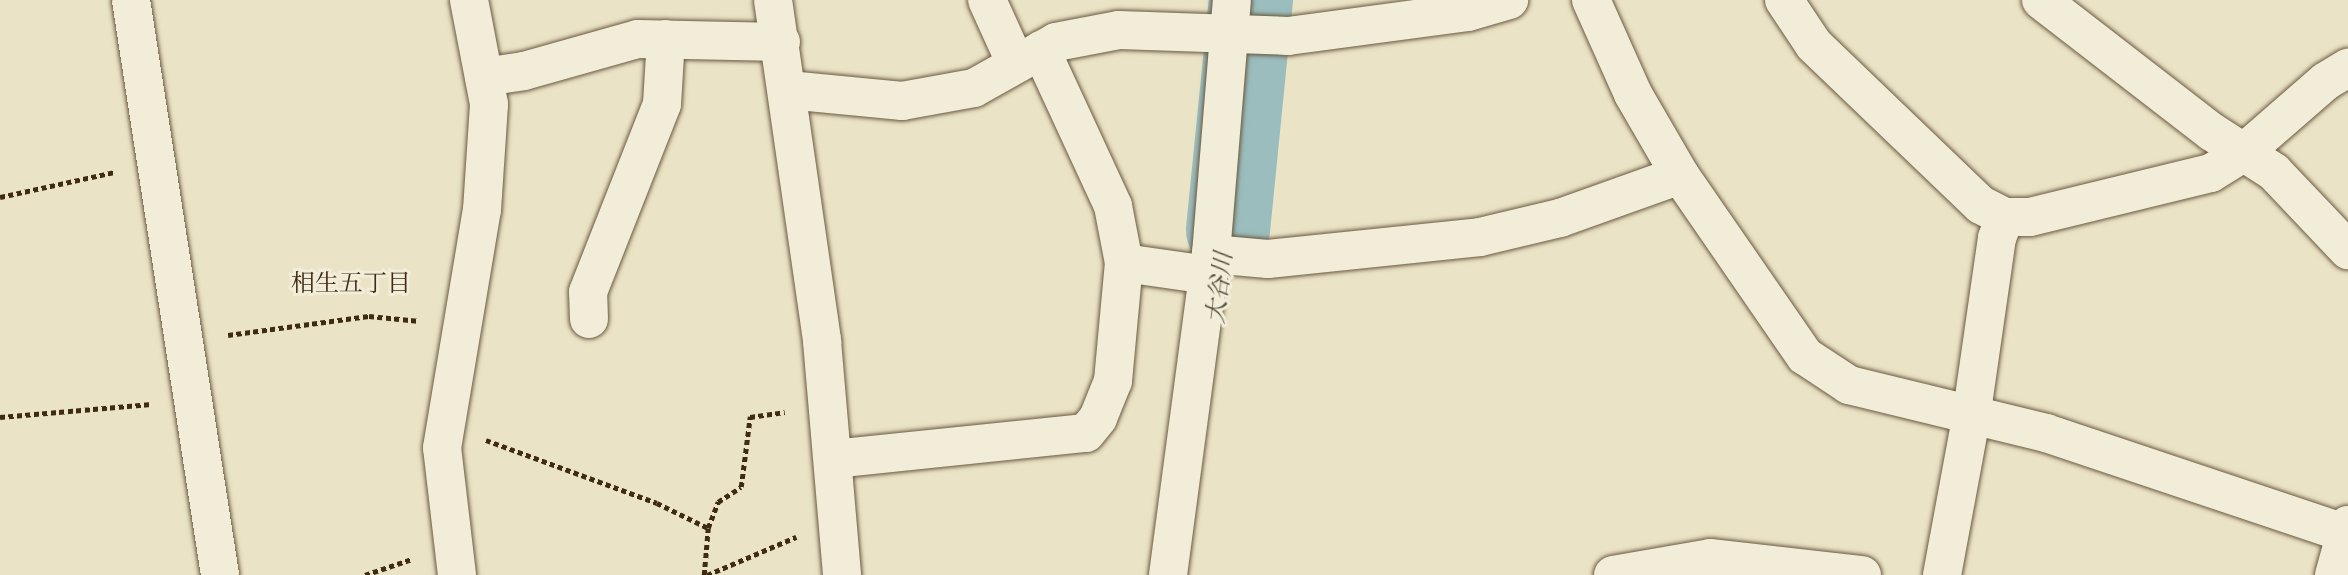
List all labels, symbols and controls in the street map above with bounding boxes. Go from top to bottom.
water label: 大谷川 [1201,251,1239,325]
district label: 相生五丁目 [291,270,411,298]

